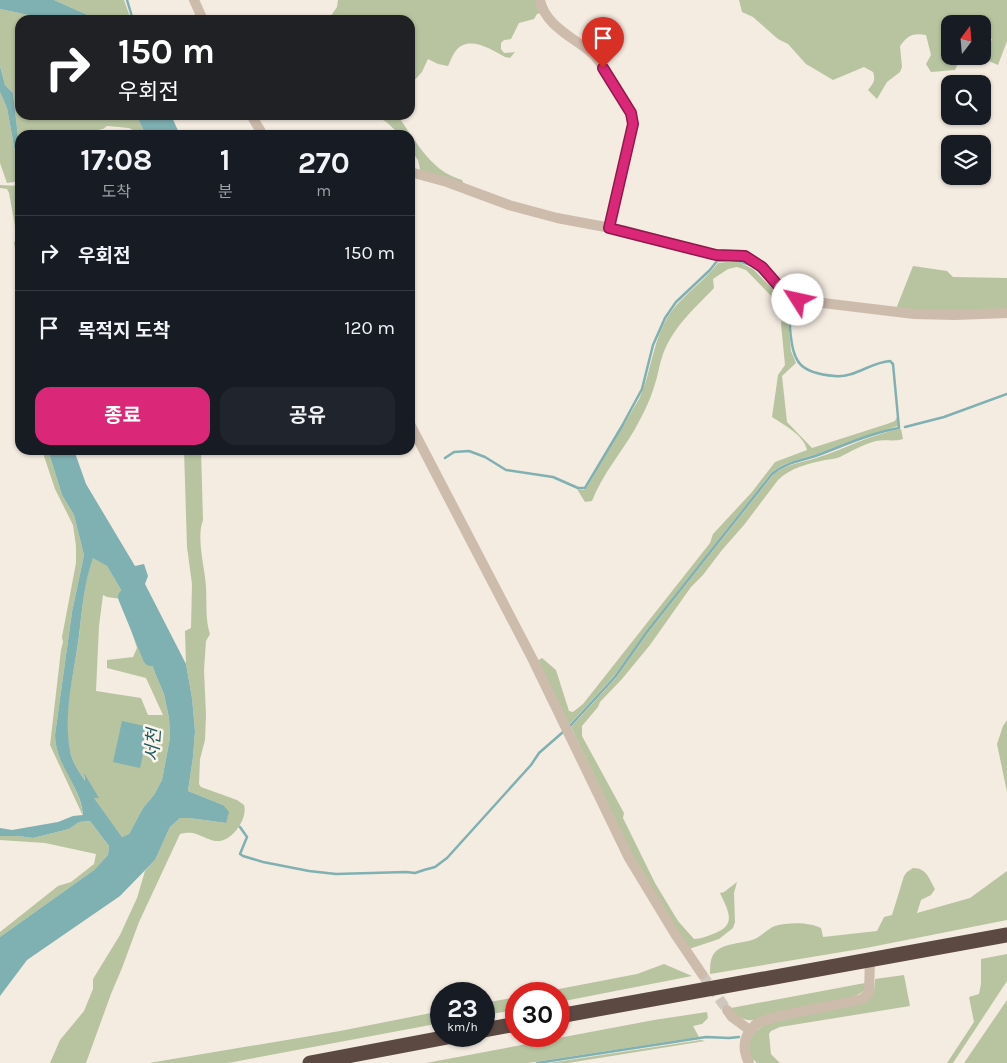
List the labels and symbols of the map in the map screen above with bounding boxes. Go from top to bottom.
north arrow [941,15,991,65]
pin [582,17,624,68]
position arrow [771,273,823,325]
water label: 서천 [141,725,165,762]
speed limit sign: 30 [505,982,570,1047]

